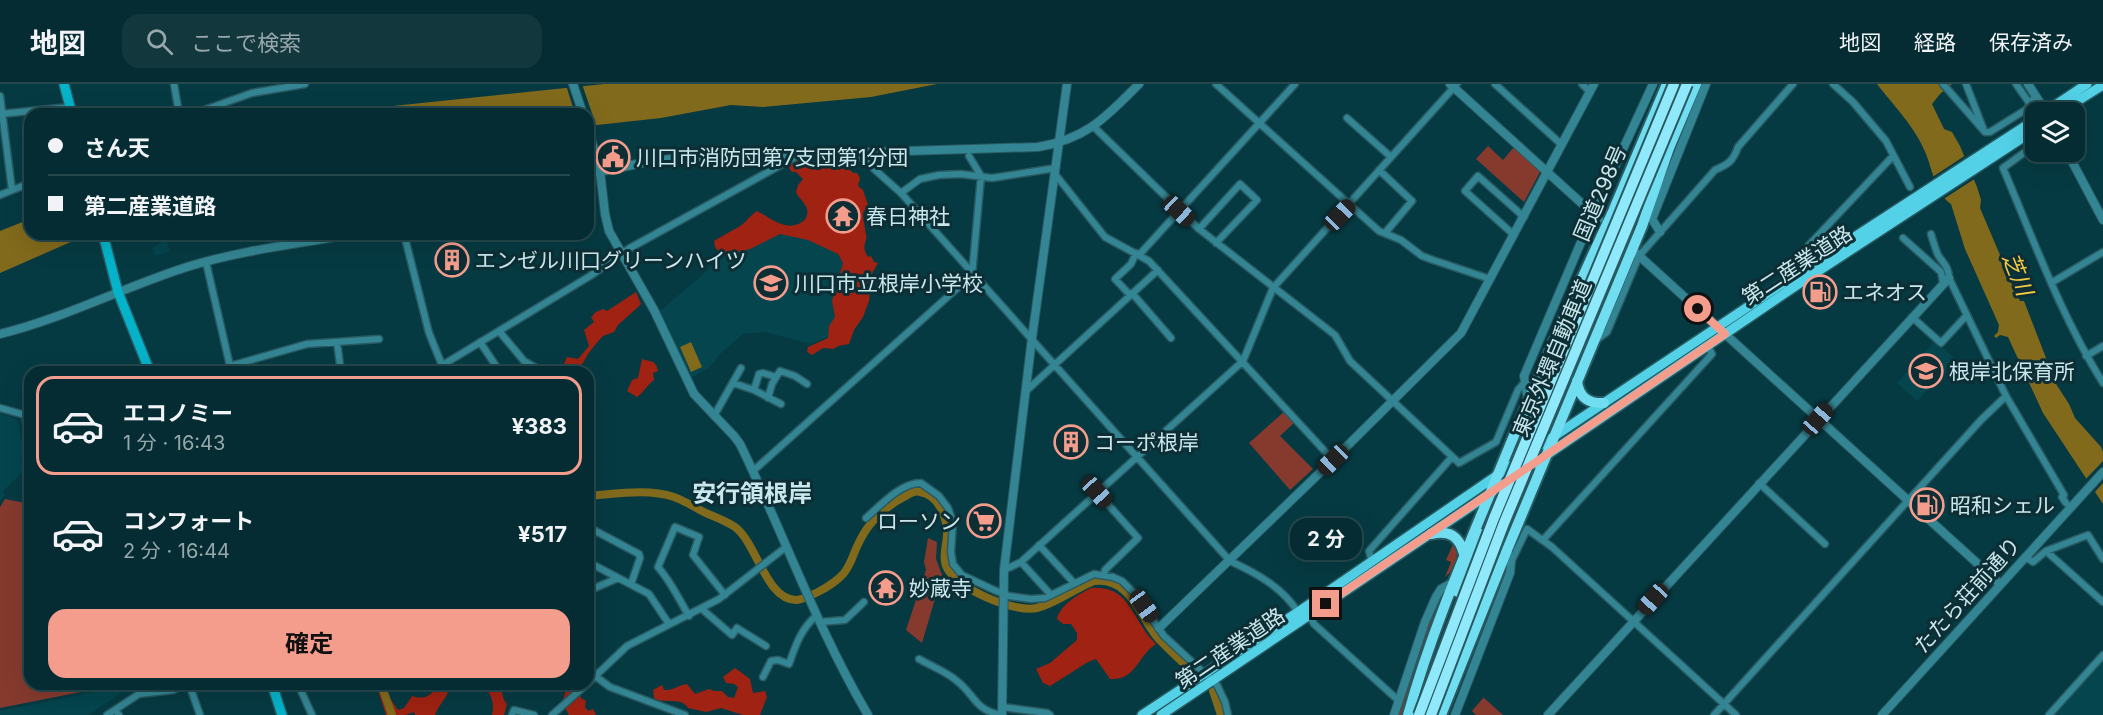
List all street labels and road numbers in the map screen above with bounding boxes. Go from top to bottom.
street label: 国道298号 [1569,141,1631,245]
street label: 第二産業道路 [1737,220,1857,310]
street label: 東京外環自動車道 [1508,276,1596,440]
street label: たたら荘前通り [1909,532,2025,658]
street label: 第二産業道路 [1171,602,1289,694]

